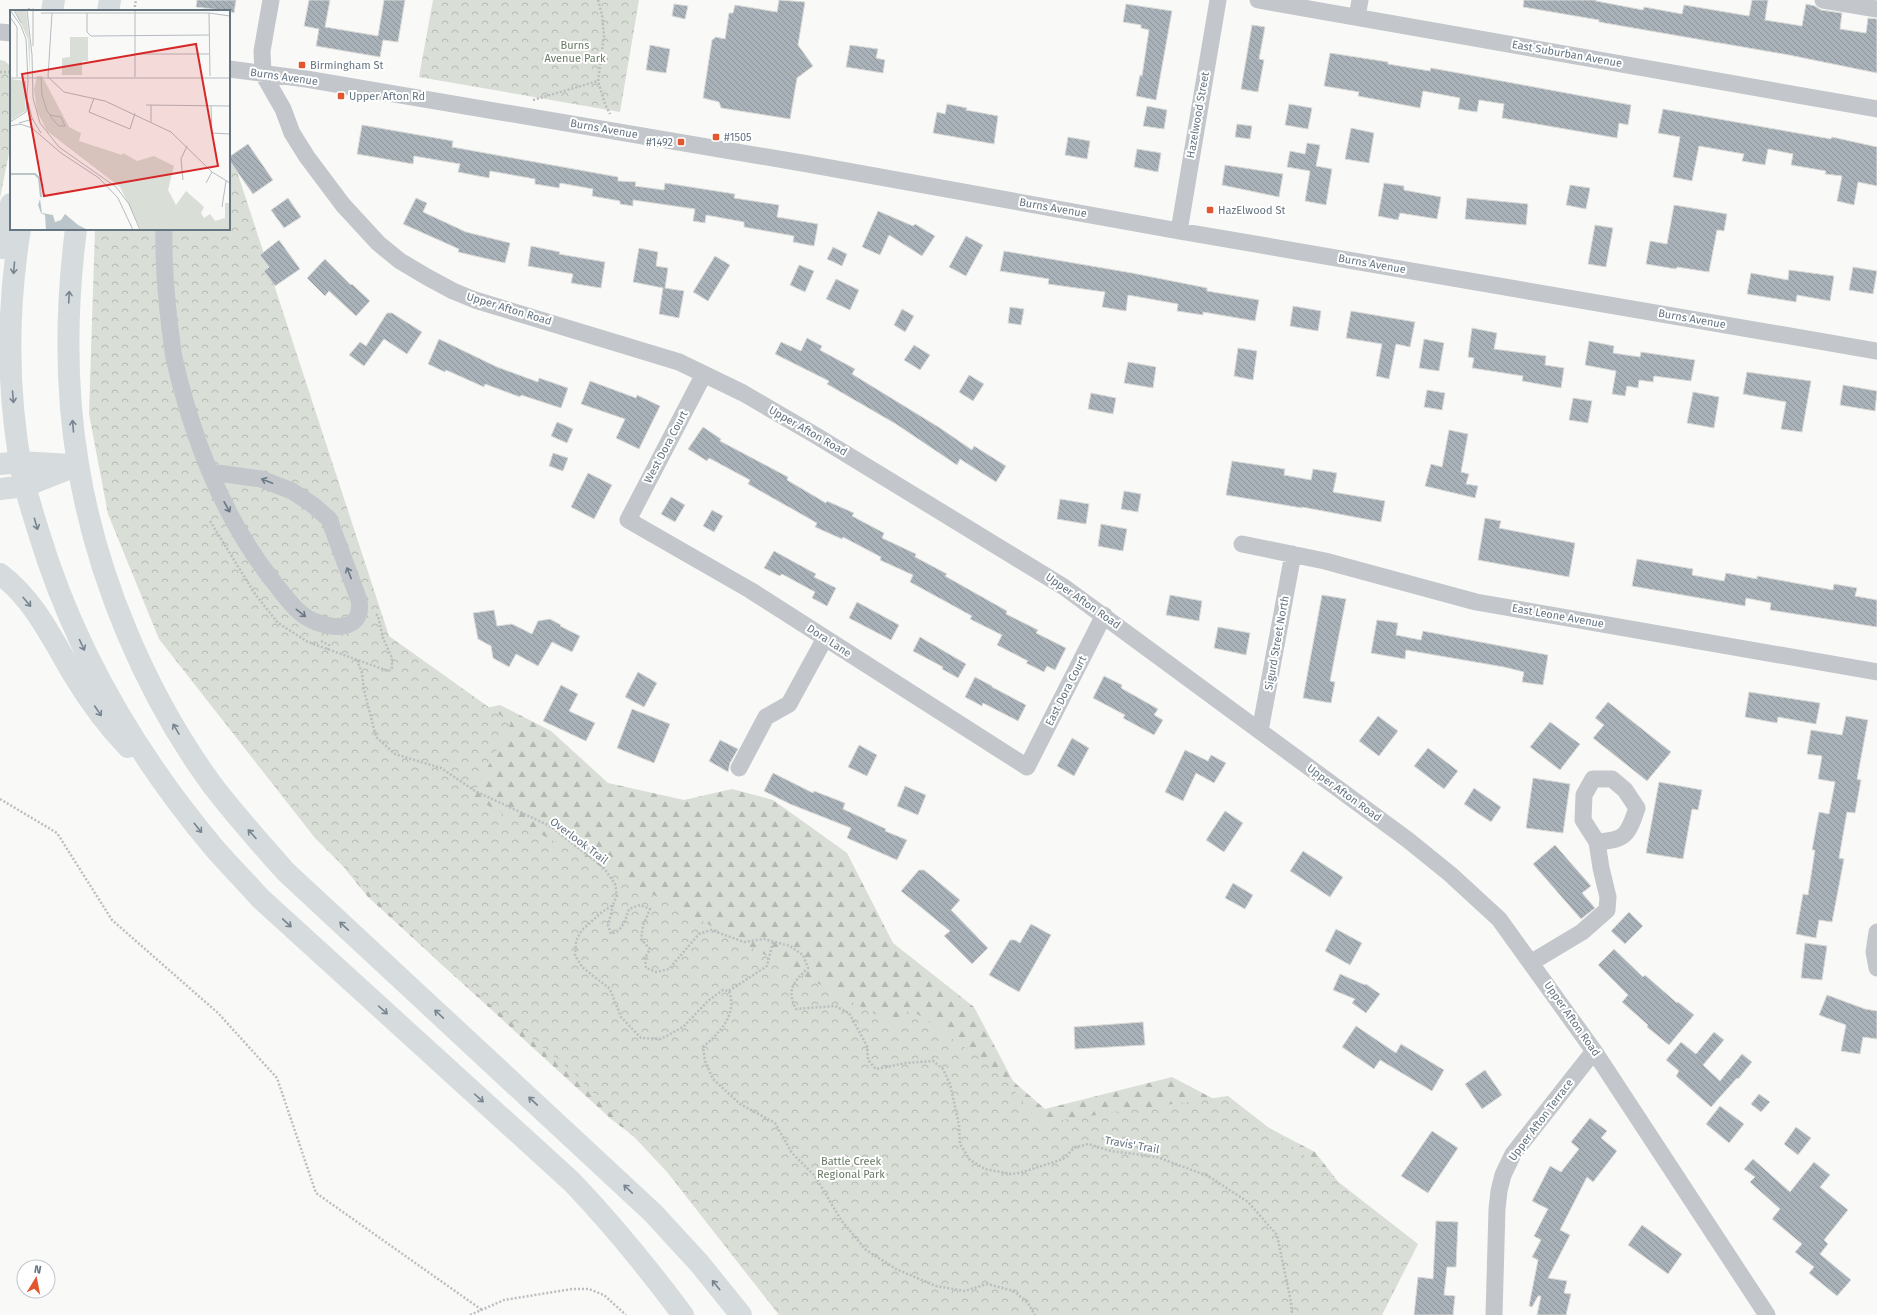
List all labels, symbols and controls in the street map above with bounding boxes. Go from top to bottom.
inset map [10,10,230,230]
street label: East Suburban Avenue [1511,38,1623,70]
park label: Burns Avenue Park [544,39,606,65]
place label: Birmingham St [310,59,383,72]
marker: Birmingham St [297,60,307,70]
street label: Burns Avenue [249,66,319,88]
street label: Hazelwood Street [1184,71,1212,159]
place label: Upper Afton Rd [349,90,425,103]
marker: Upper Afton Rd [336,91,346,101]
street label: Burns Avenue [569,117,639,141]
place label: #1505 [724,131,752,144]
marker: #1505 [711,132,721,142]
place label: #1492 [646,136,673,149]
marker: #1492 [676,137,686,147]
street label: Burns Avenue [1018,196,1088,220]
place label: HazElwood St [1218,204,1286,217]
marker: HazElwood St [1205,205,1215,215]
street label: Burns Avenue [1337,252,1407,276]
one-way arrow [11,261,18,274]
street label: Upper Afton Road [465,290,553,328]
one-way arrow [66,291,73,304]
street label: Burns Avenue [1657,307,1727,331]
one-way arrow [10,390,17,403]
street label: Upper Afton Road [766,403,850,459]
street label: West Dora Court [641,408,691,485]
one-way arrow [69,420,77,433]
one-way arrow [262,477,274,485]
one-way arrow [224,501,232,513]
one-way arrow [33,517,40,530]
one-way arrow [344,567,352,579]
street label: Upper Afton Road [1043,570,1123,632]
street label: Sigurd Street North [1262,595,1292,691]
one-way arrow [23,596,32,607]
street label: East Leone Avenue [1511,602,1605,630]
one-way arrow [296,609,307,617]
street label: Dora Lane [804,622,854,660]
one-way arrow [79,639,86,651]
street label: East Dora Court [1043,654,1089,728]
one-way arrow [94,705,102,716]
one-way arrow [172,723,180,735]
street label: Upper Afton Road [1304,762,1384,824]
street label: Overlook Trail [547,815,611,867]
one-way arrow [194,823,203,834]
one-way arrow [247,829,256,840]
one-way arrow [282,918,292,928]
one-way arrow [338,922,349,931]
street label: Upper Afton Road [1541,979,1603,1059]
one-way arrow [378,1006,388,1015]
one-way arrow [435,1010,445,1019]
street label: Upper Afton Terrace [1506,1076,1576,1164]
one-way arrow [474,1093,484,1103]
one-way arrow [528,1096,538,1105]
street label: Travis' Trail [1104,1134,1160,1156]
park label: Battle Creek Regional Park [817,1155,885,1181]
one-way arrow [623,1184,633,1194]
north arrow [16,1259,56,1299]
text: N [33,1263,42,1277]
one-way arrow [712,1279,721,1290]

